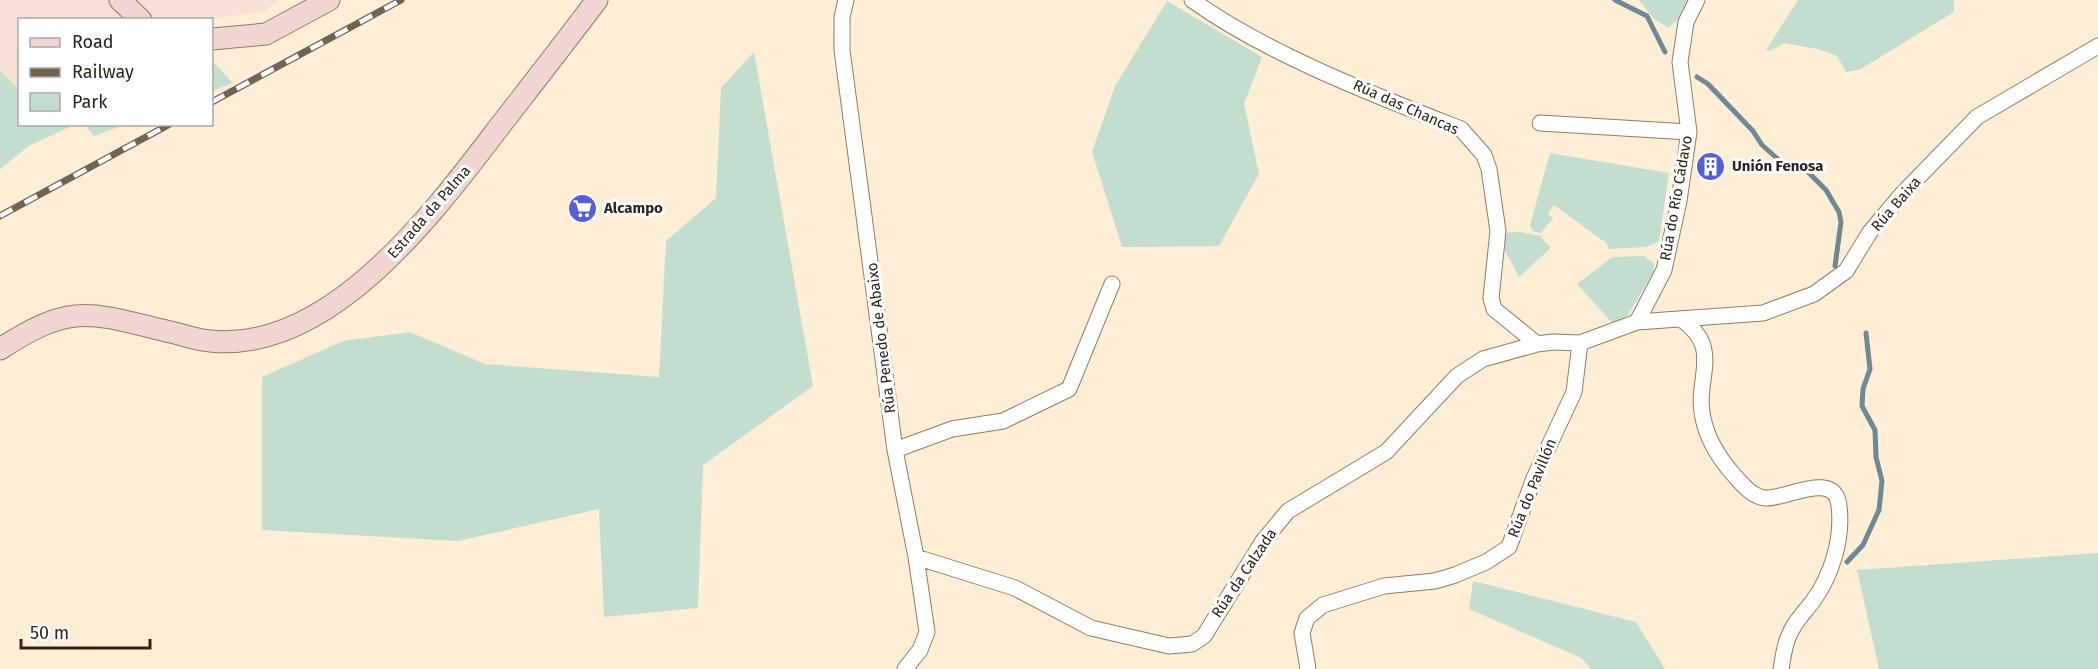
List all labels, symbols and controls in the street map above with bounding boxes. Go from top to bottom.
legend [18,18,213,126]
text: Road [72,31,114,53]
text: Railway [72,61,134,83]
street label: Rúa das Chancas [1350,76,1462,138]
text: Park [72,91,108,113]
street label: Rúa do Río Cádavo [1656,134,1696,262]
building icon: Unión Fenosa [1695,150,1727,182]
place label: Unión Fenosa [1732,157,1823,175]
street label: Estrada da Palma [384,162,474,262]
street label: Rúa Baixa [1867,173,1925,235]
supermarket icon: Alcampo [567,192,599,224]
place label: Alcampo [603,199,663,217]
street label: Rúa Penedo de Abaixo [863,262,899,414]
street label: Rúa do Pavillón [1504,436,1560,540]
street label: Rúa da Calzada [1208,525,1280,621]
scale bar [21,612,150,650]
text: 50 m [30,622,69,644]

